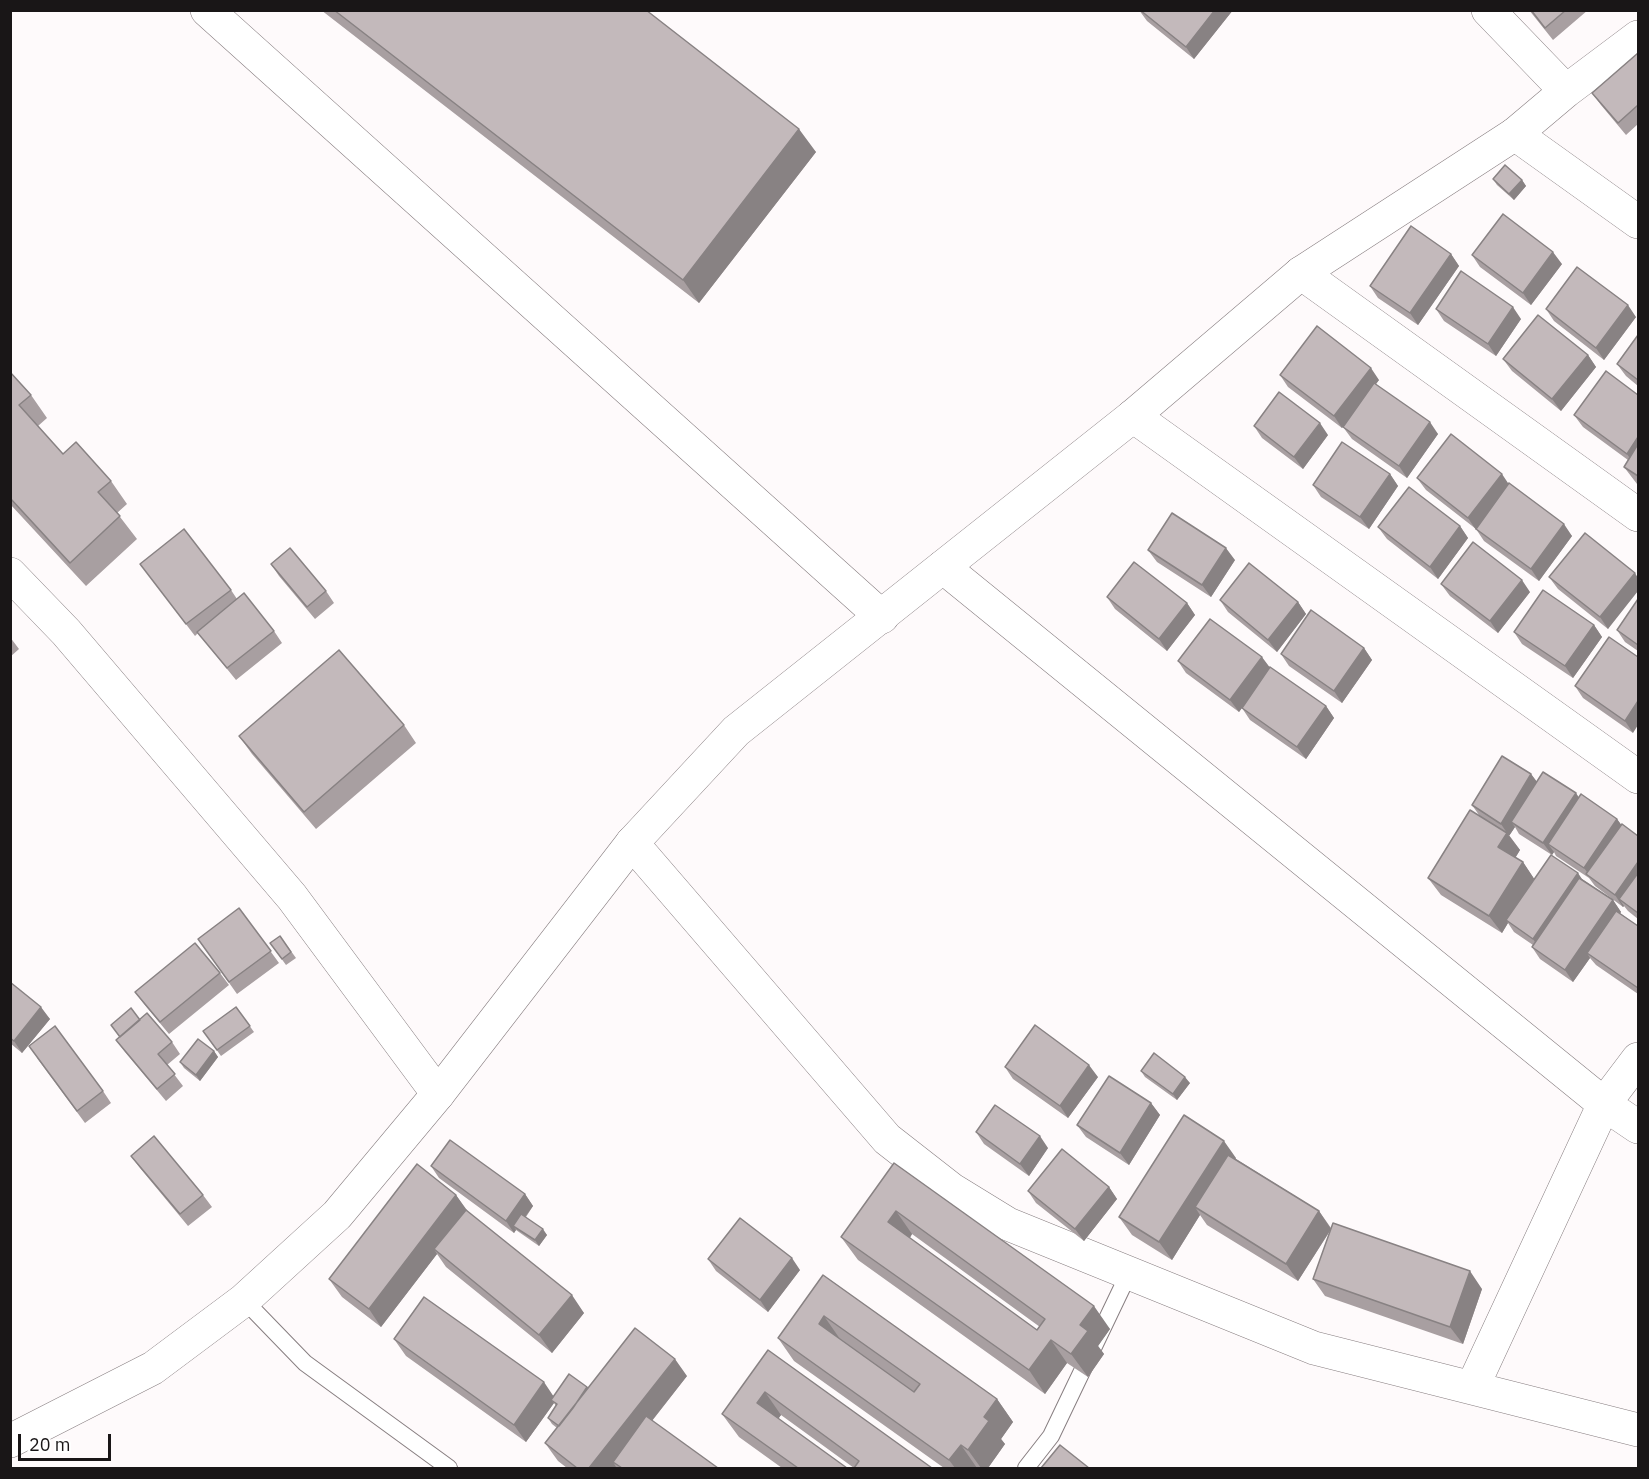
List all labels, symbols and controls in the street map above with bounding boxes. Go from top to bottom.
scale bar [21,1422,114,1460]
text: 20 m [29,1433,71,1456]

